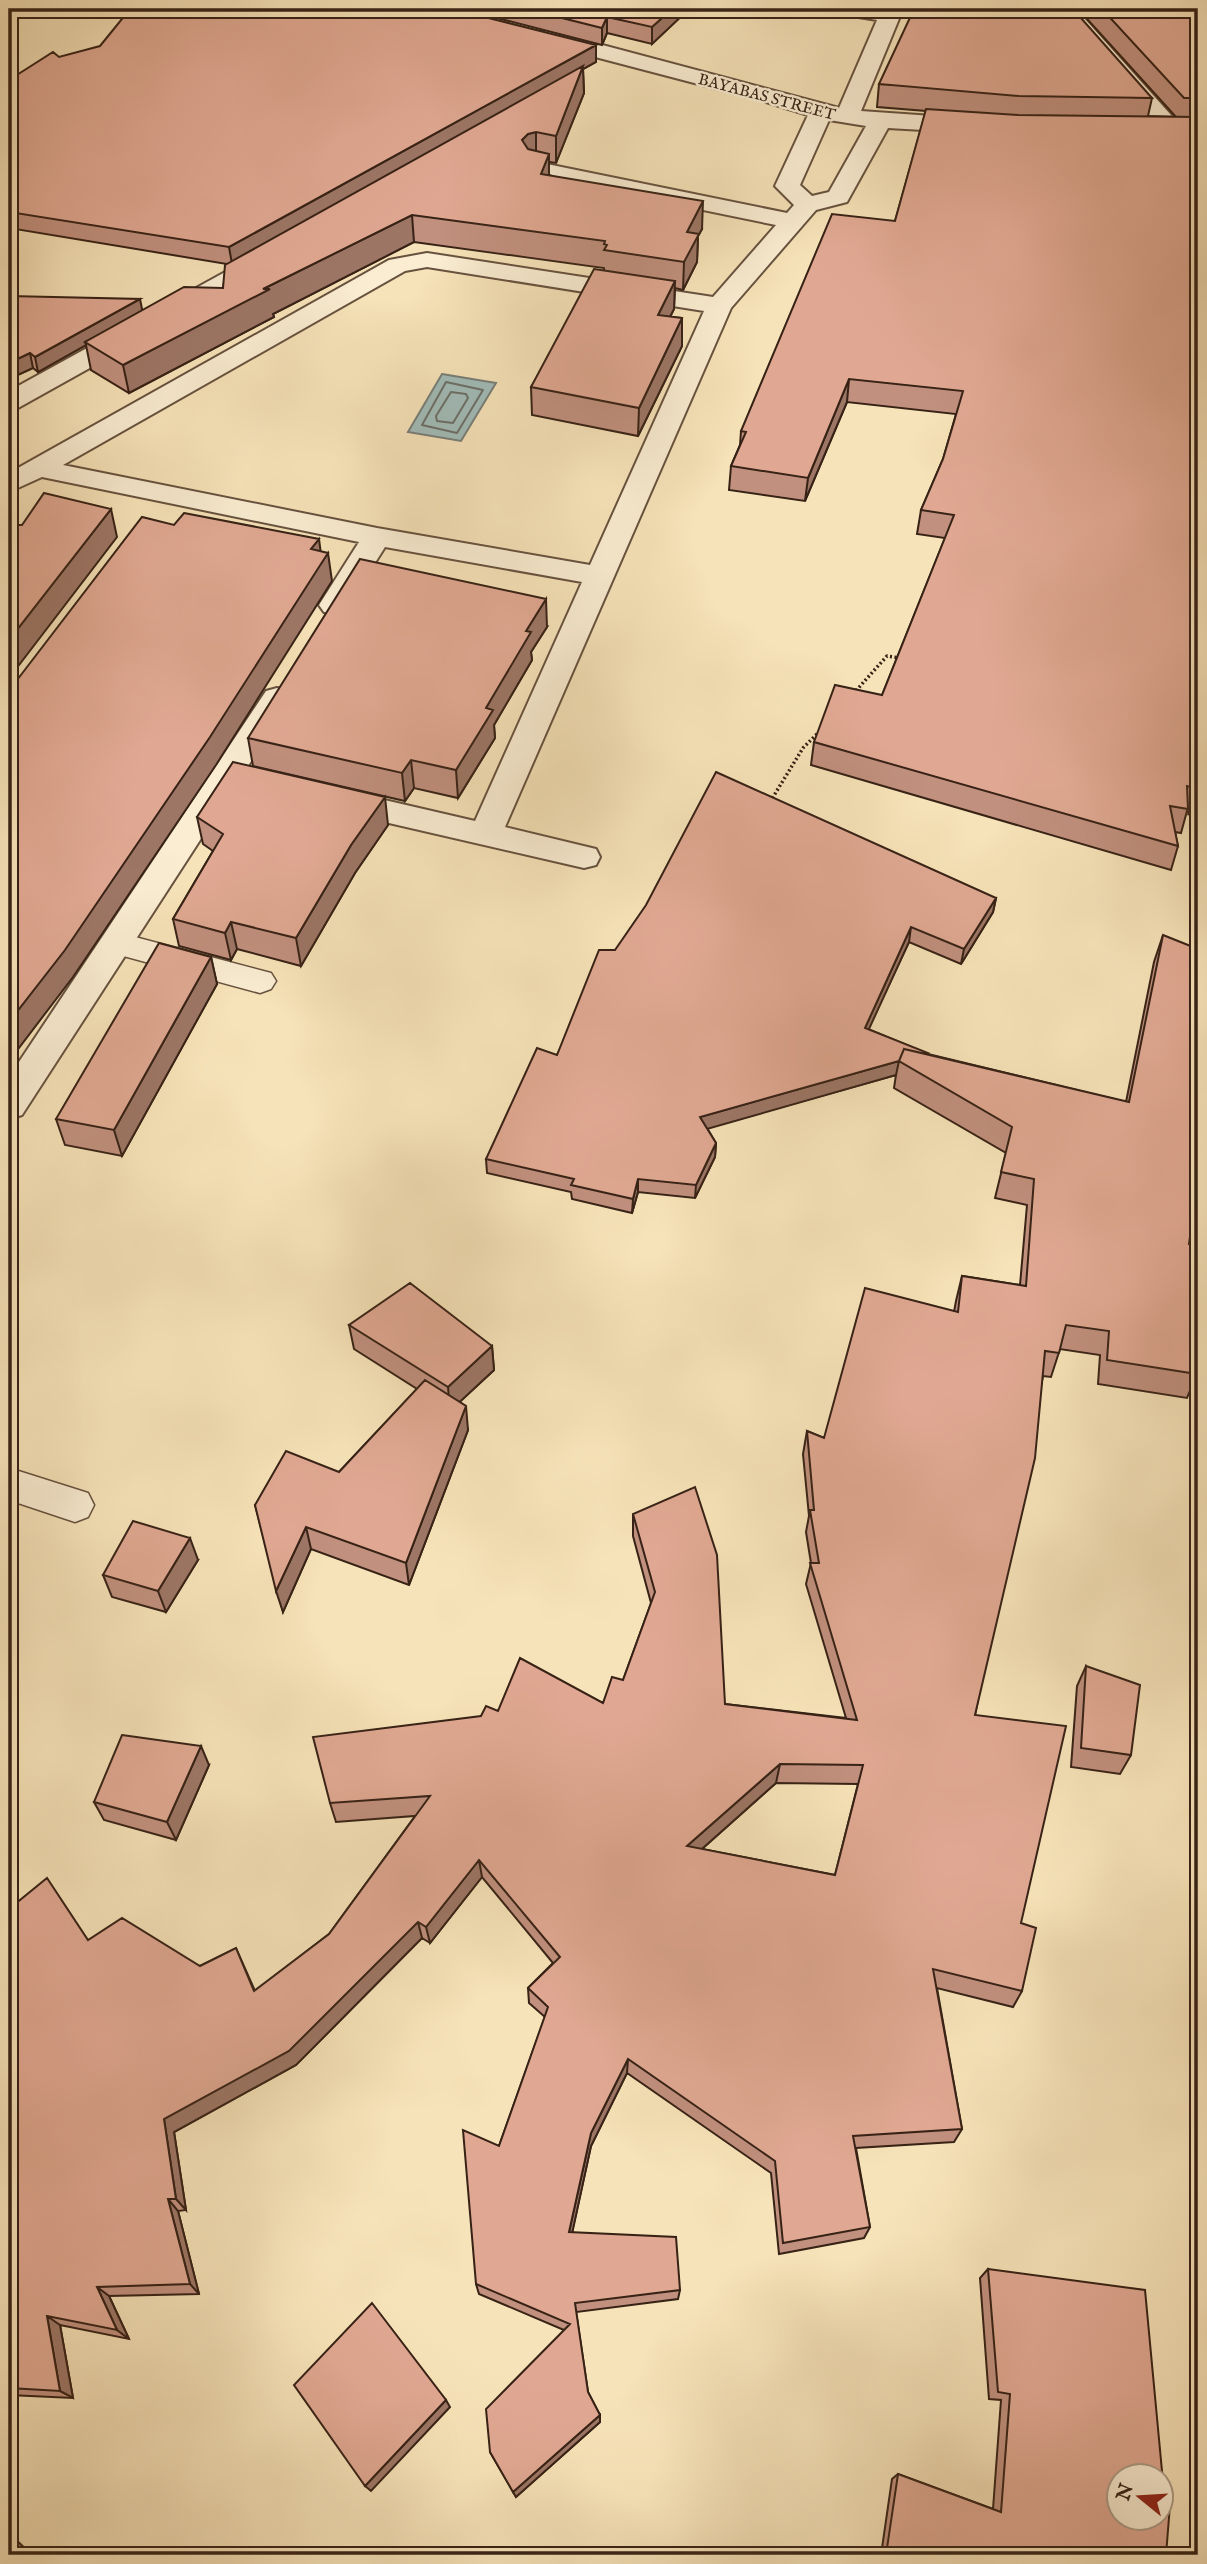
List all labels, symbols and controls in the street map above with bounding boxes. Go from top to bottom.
street label: BAYABAS STREET [696,70,838,126]
north arrow [1106,2462,1176,2532]
text: N [1111,2480,1140,2505]

